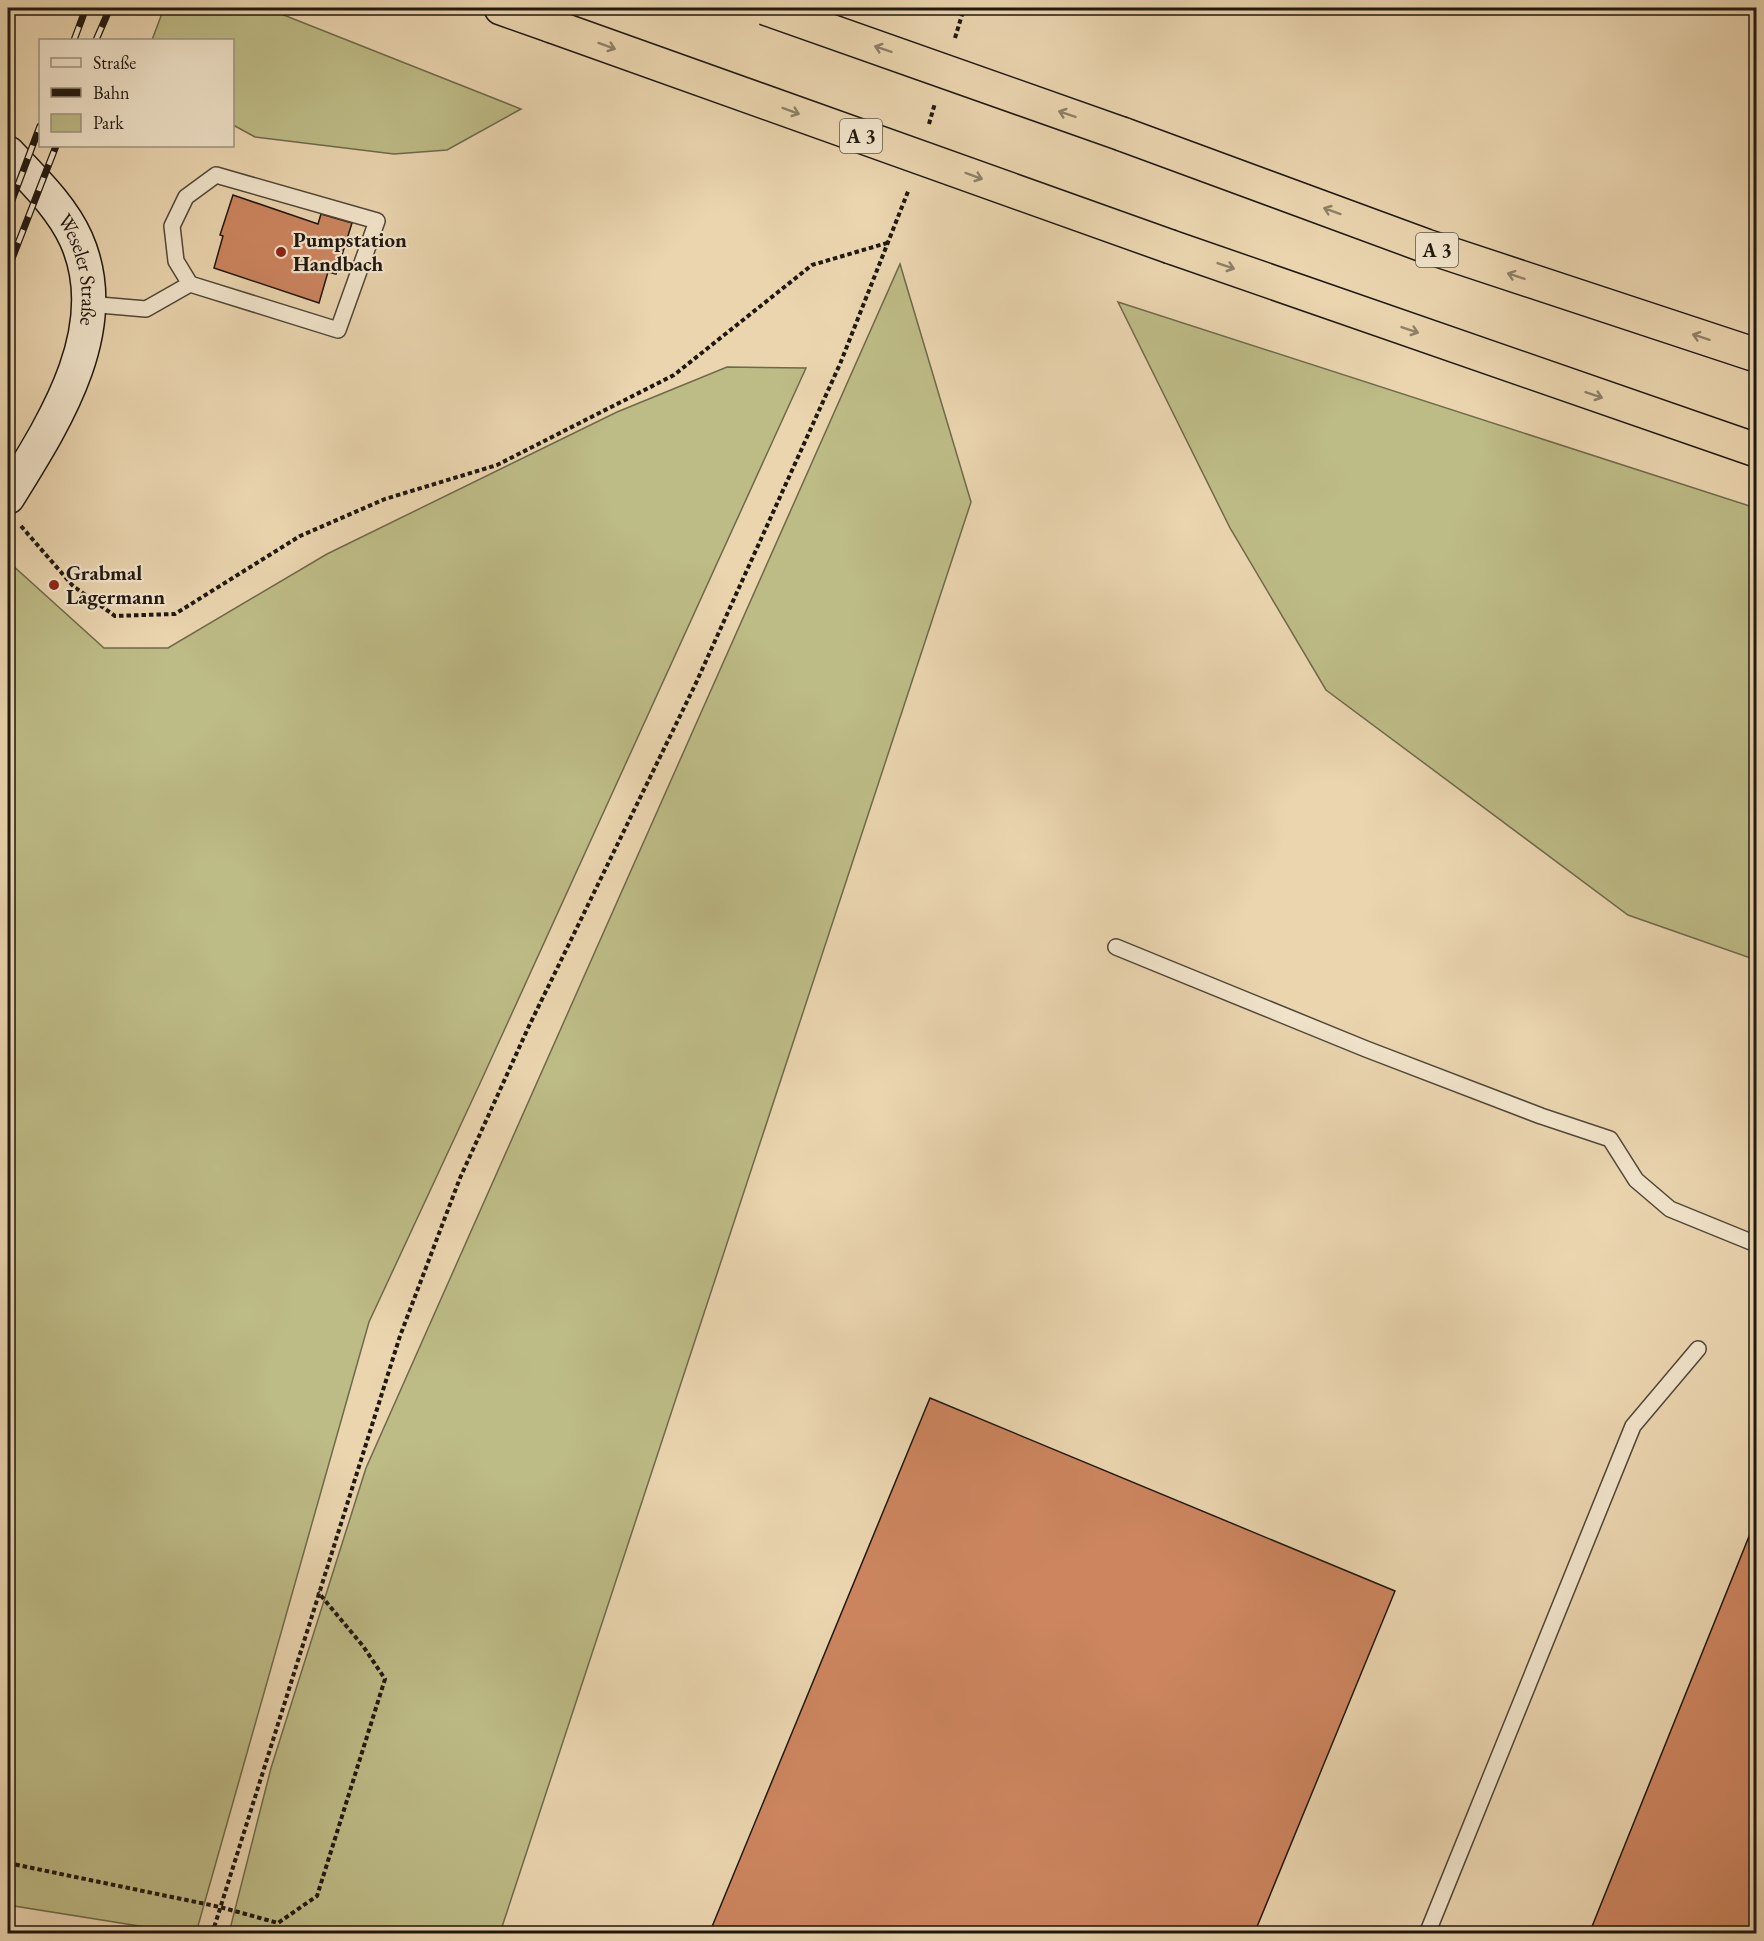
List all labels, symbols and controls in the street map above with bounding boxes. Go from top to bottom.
legend [39,39,234,147]
one-way arrow [597,41,616,52]
one-way arrow [874,43,893,54]
text: Straße [93,51,136,74]
text: Bahn [93,81,130,104]
one-way arrow [781,107,799,118]
one-way arrow [1058,108,1077,119]
text: Park [93,111,124,134]
road number: A 3 [840,119,882,153]
one-way arrow [964,172,983,183]
one-way arrow [1323,205,1342,216]
street label: Weseler Straße [52,208,103,327]
place label: Pumpstation Handbach [293,226,407,277]
road number: A 3 [1416,233,1458,267]
marker: Pumpstation Handbach [274,245,288,259]
one-way arrow [1217,261,1235,272]
one-way arrow [1507,269,1526,280]
one-way arrow [1401,326,1419,337]
one-way arrow [1692,331,1711,342]
one-way arrow [1585,390,1603,401]
place label: Grabmal Lagermann [66,559,165,610]
marker: Grabmal Lagermann [47,578,61,592]

